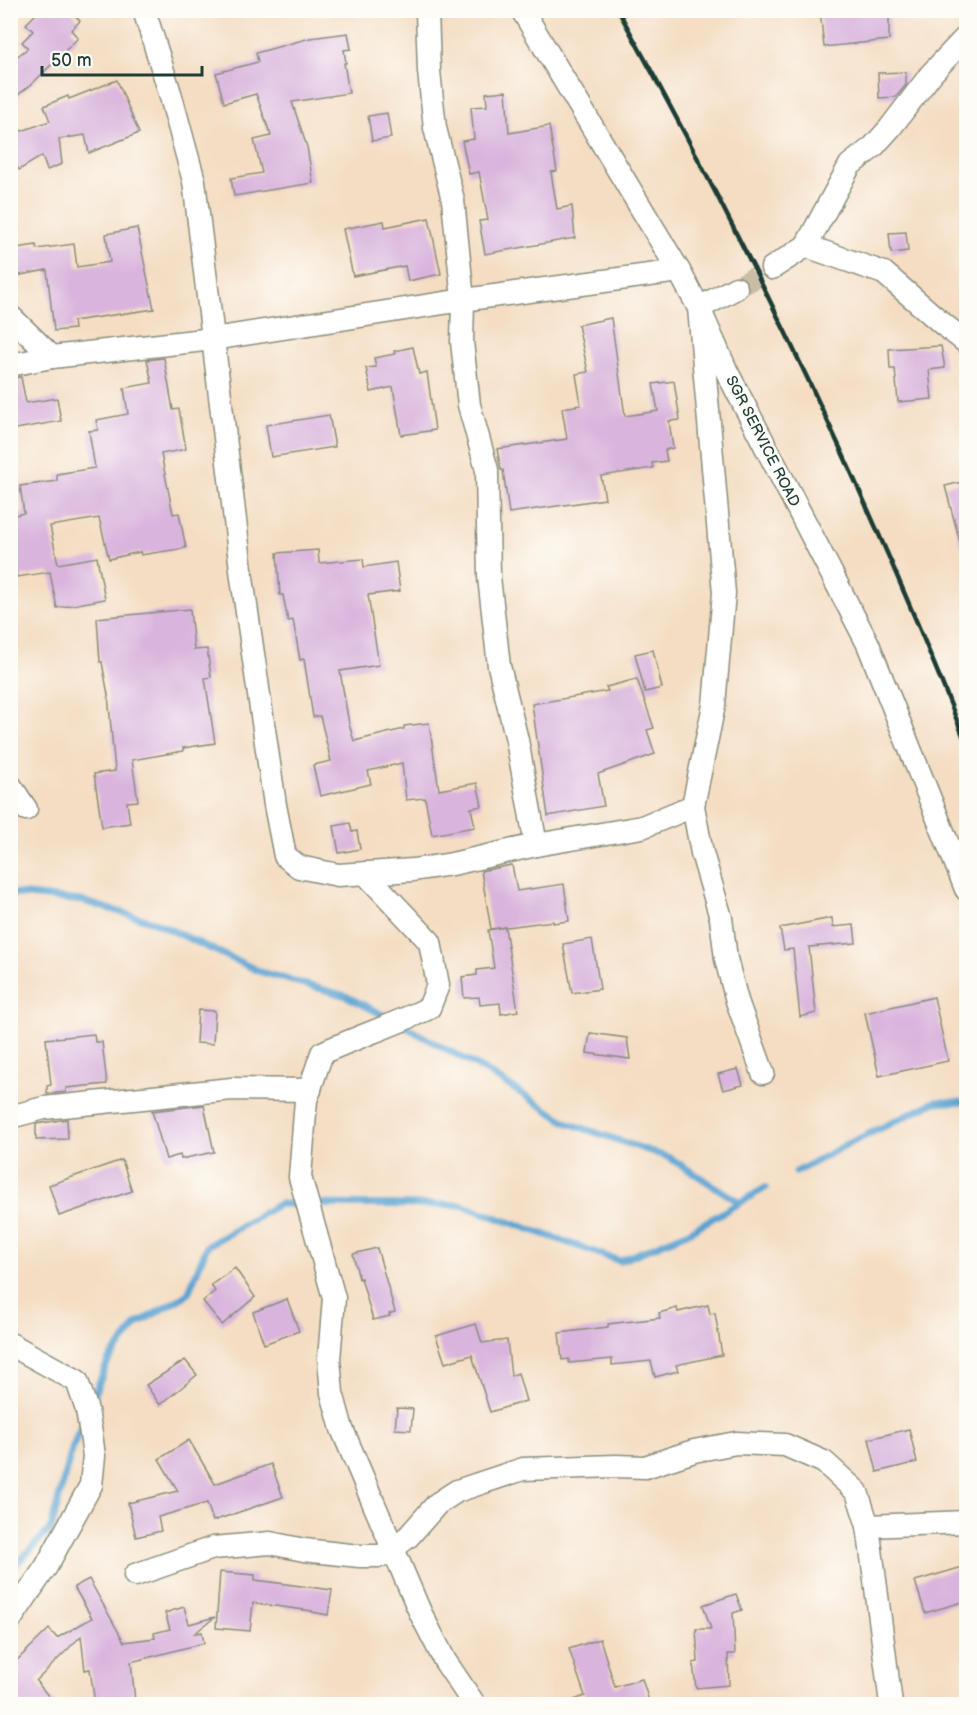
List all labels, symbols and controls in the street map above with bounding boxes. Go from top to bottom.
scale bar [42,39,202,77]
text: 50 m [51,50,92,71]
street label: SGR SERVICE ROAD [721,373,804,510]

